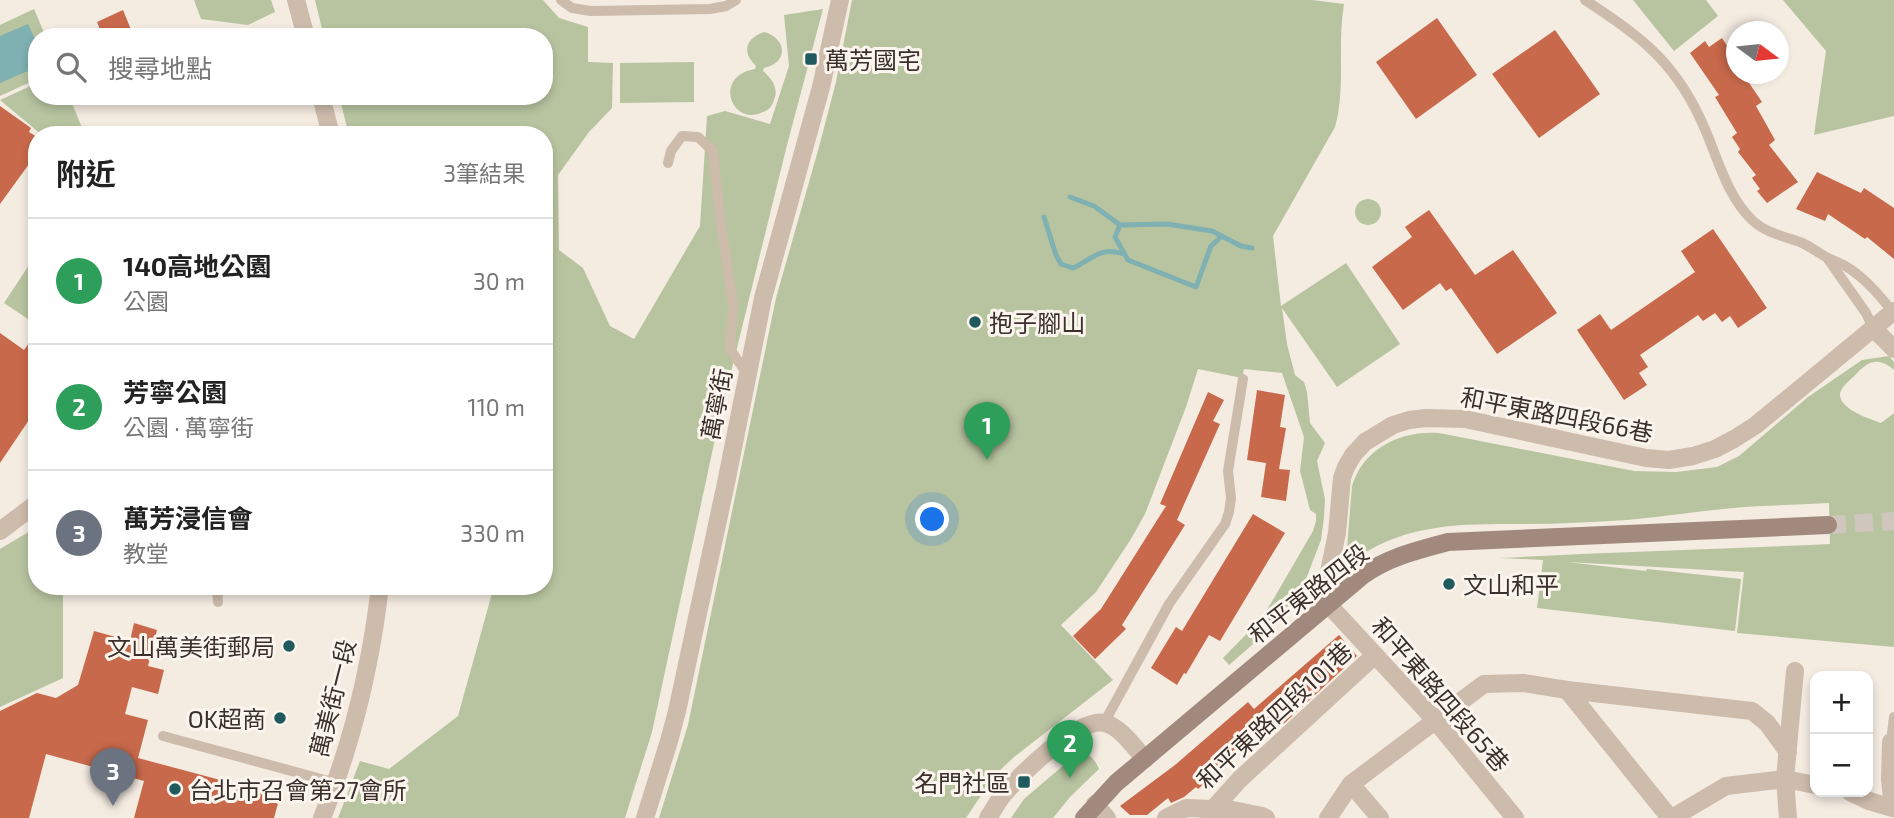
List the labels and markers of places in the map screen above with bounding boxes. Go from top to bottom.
place label: 萬芳國宅 [825,45,921,74]
marker: 萬芳國宅 [803,51,819,67]
place label: 抱子腳山 [989,308,1085,337]
marker: 抱子腳山 [967,314,983,330]
pin: 1 [964,402,1010,460]
place label: 文山和平 [1463,570,1559,599]
marker: 文山和平 [1441,576,1457,592]
place label: 文山萬美街郵局 [107,632,275,661]
marker: 文山萬美街郵局 [281,638,297,654]
place label: OK超商 [188,704,266,733]
marker: OK超商 [272,710,288,726]
pin: 2 [1047,720,1093,778]
pin: 3 [90,748,136,806]
place label: 名門社區 [914,768,1010,797]
marker: 名門社區 [1016,774,1032,790]
place label: 台北市召會第27會所 [189,775,407,804]
marker: 台北市召會第27會所 [167,781,183,797]

